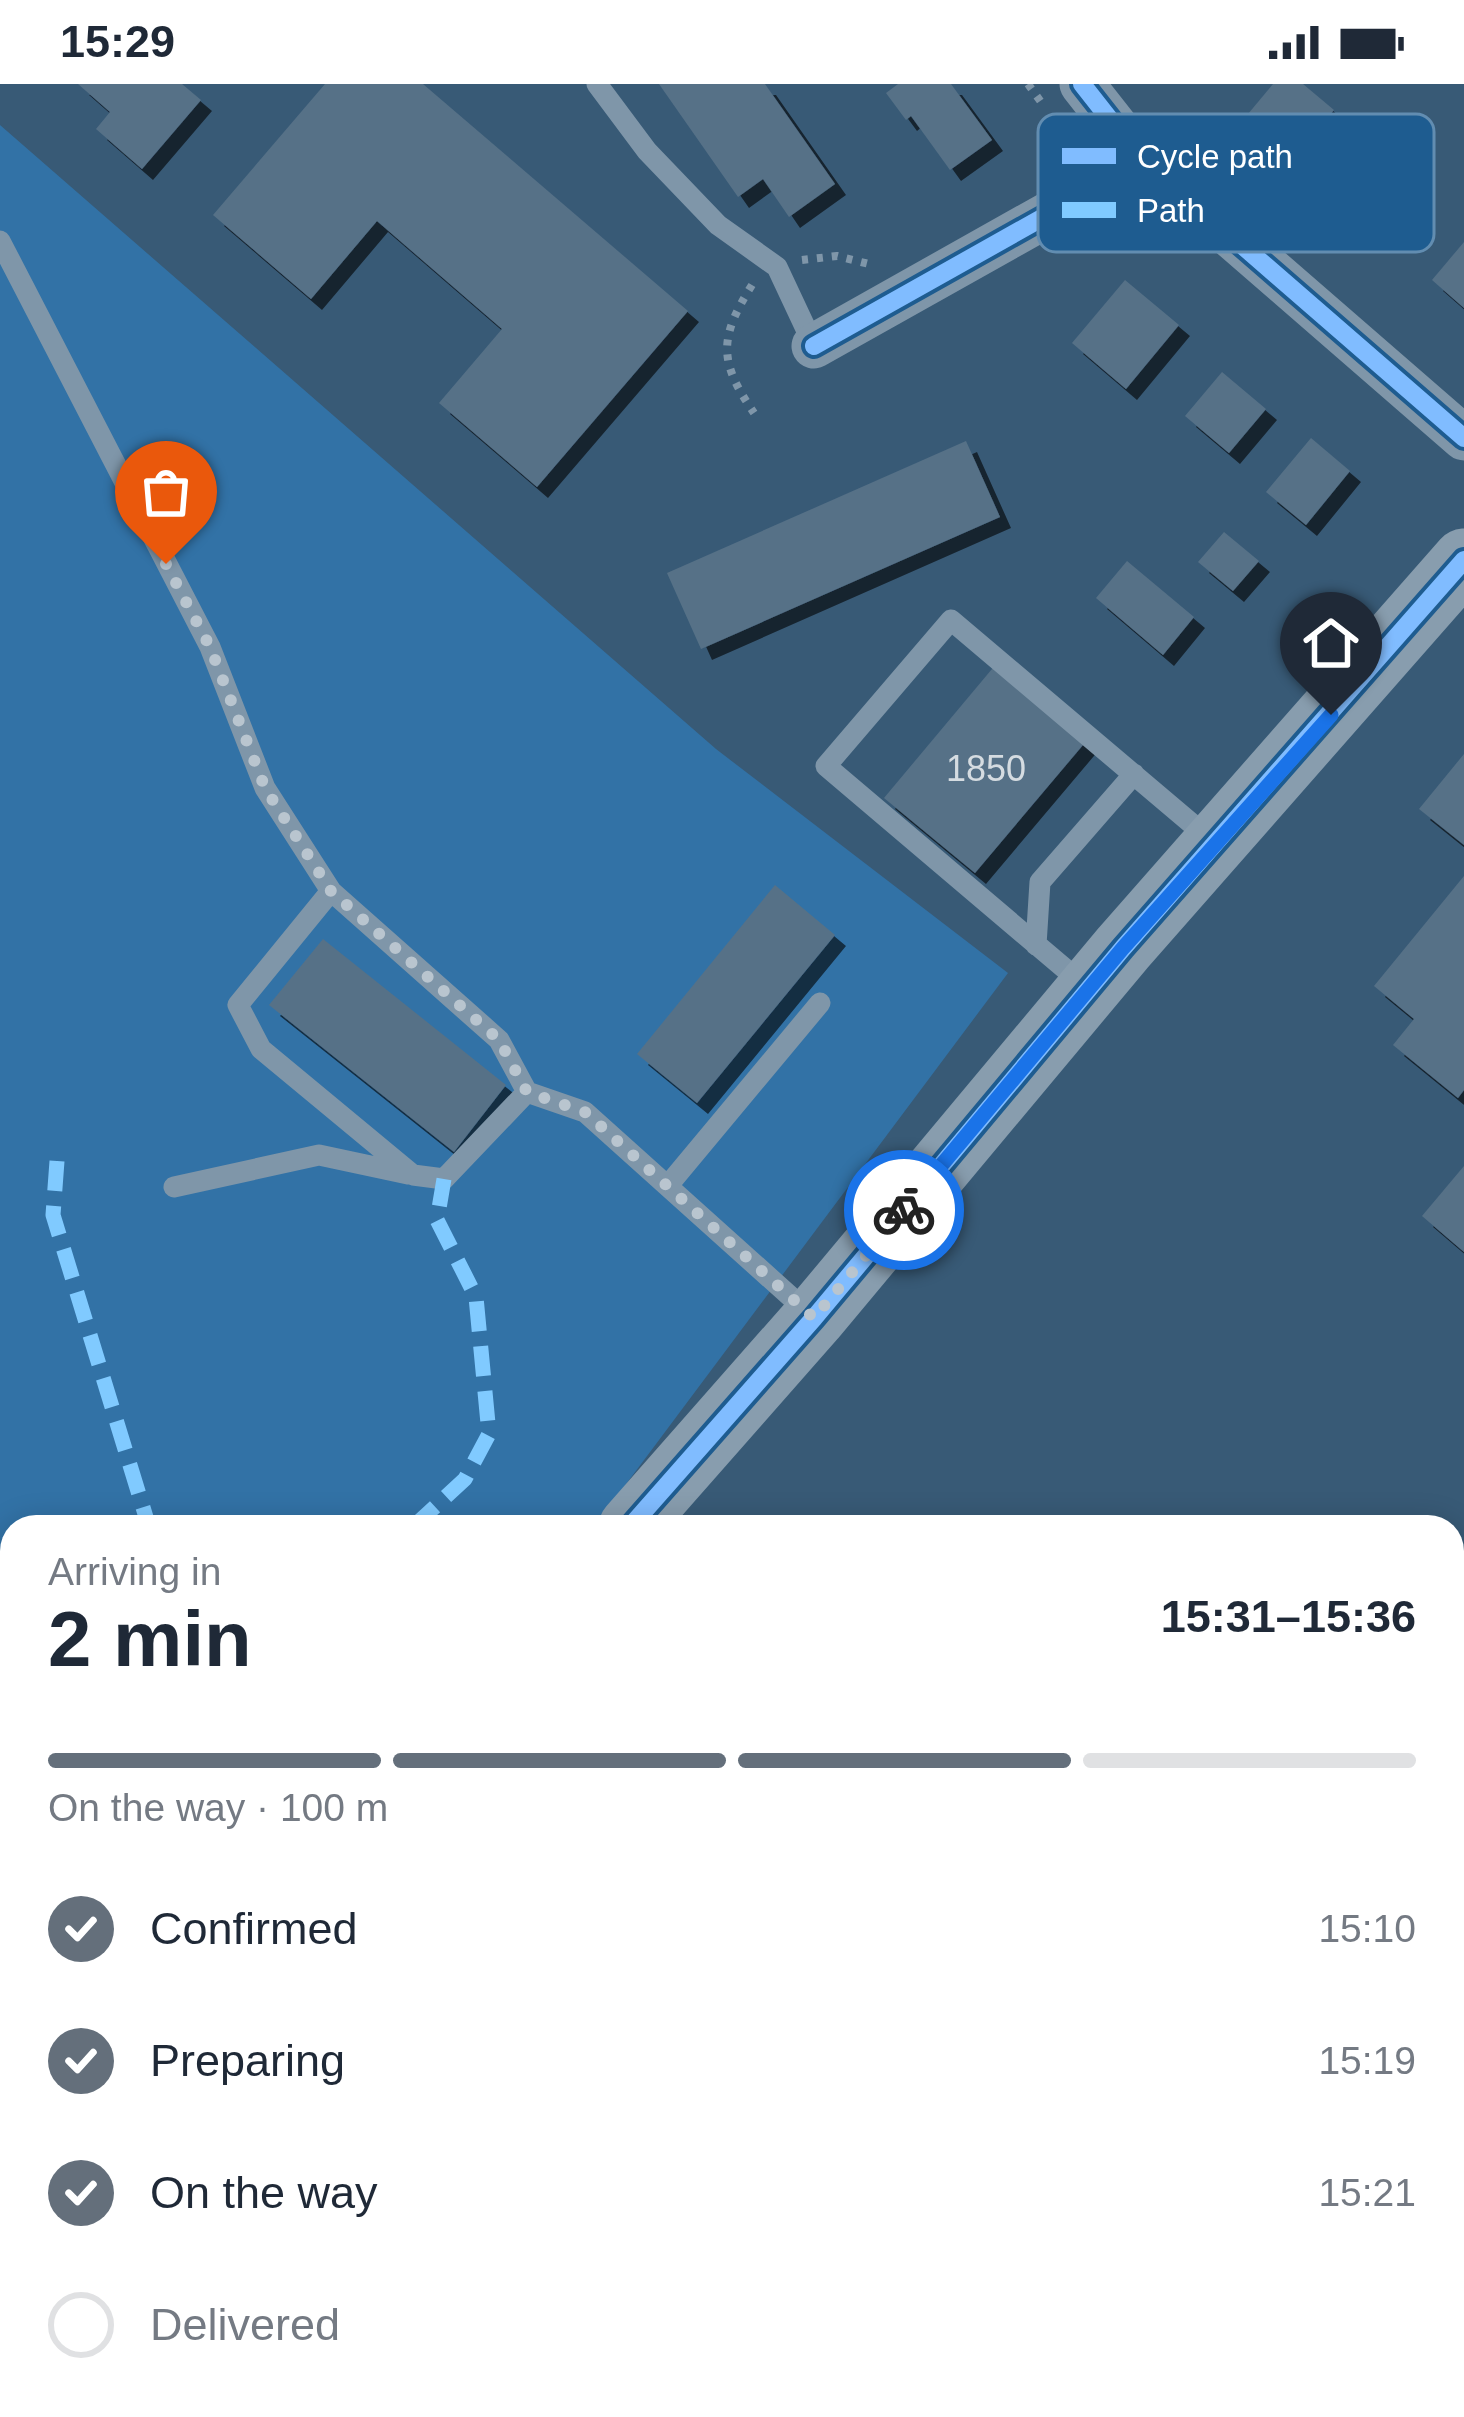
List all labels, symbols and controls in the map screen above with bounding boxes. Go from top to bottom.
text: 15:29 [60,16,175,67]
legend [1038,114,1434,252]
text: Cycle path [1137,138,1293,175]
text: Path [1137,192,1205,229]
pin [115,441,217,564]
icon: bag [133,459,199,525]
pin [1280,592,1382,715]
icon: home [1298,610,1364,676]
house number: 1850 [946,748,1026,789]
courier [844,1150,964,1270]
icon: bike [871,1177,937,1243]
text: Arriving in [48,1550,221,1593]
text: 15:31–15:36 [1161,1591,1416,1642]
text: 2 min [48,1595,252,1683]
text: On the way · 100 m [48,1786,388,1829]
icon: check [48,1896,114,1962]
text: Confirmed [150,1903,358,1954]
text: 15:10 [1318,1907,1416,1950]
icon: check [48,2028,114,2094]
text: Preparing [150,2035,345,2086]
text: 15:19 [1318,2039,1416,2082]
icon: check [48,2160,114,2226]
text: On the way [150,2167,378,2218]
text: 15:21 [1318,2171,1416,2214]
text: Delivered [150,2299,340,2350]

